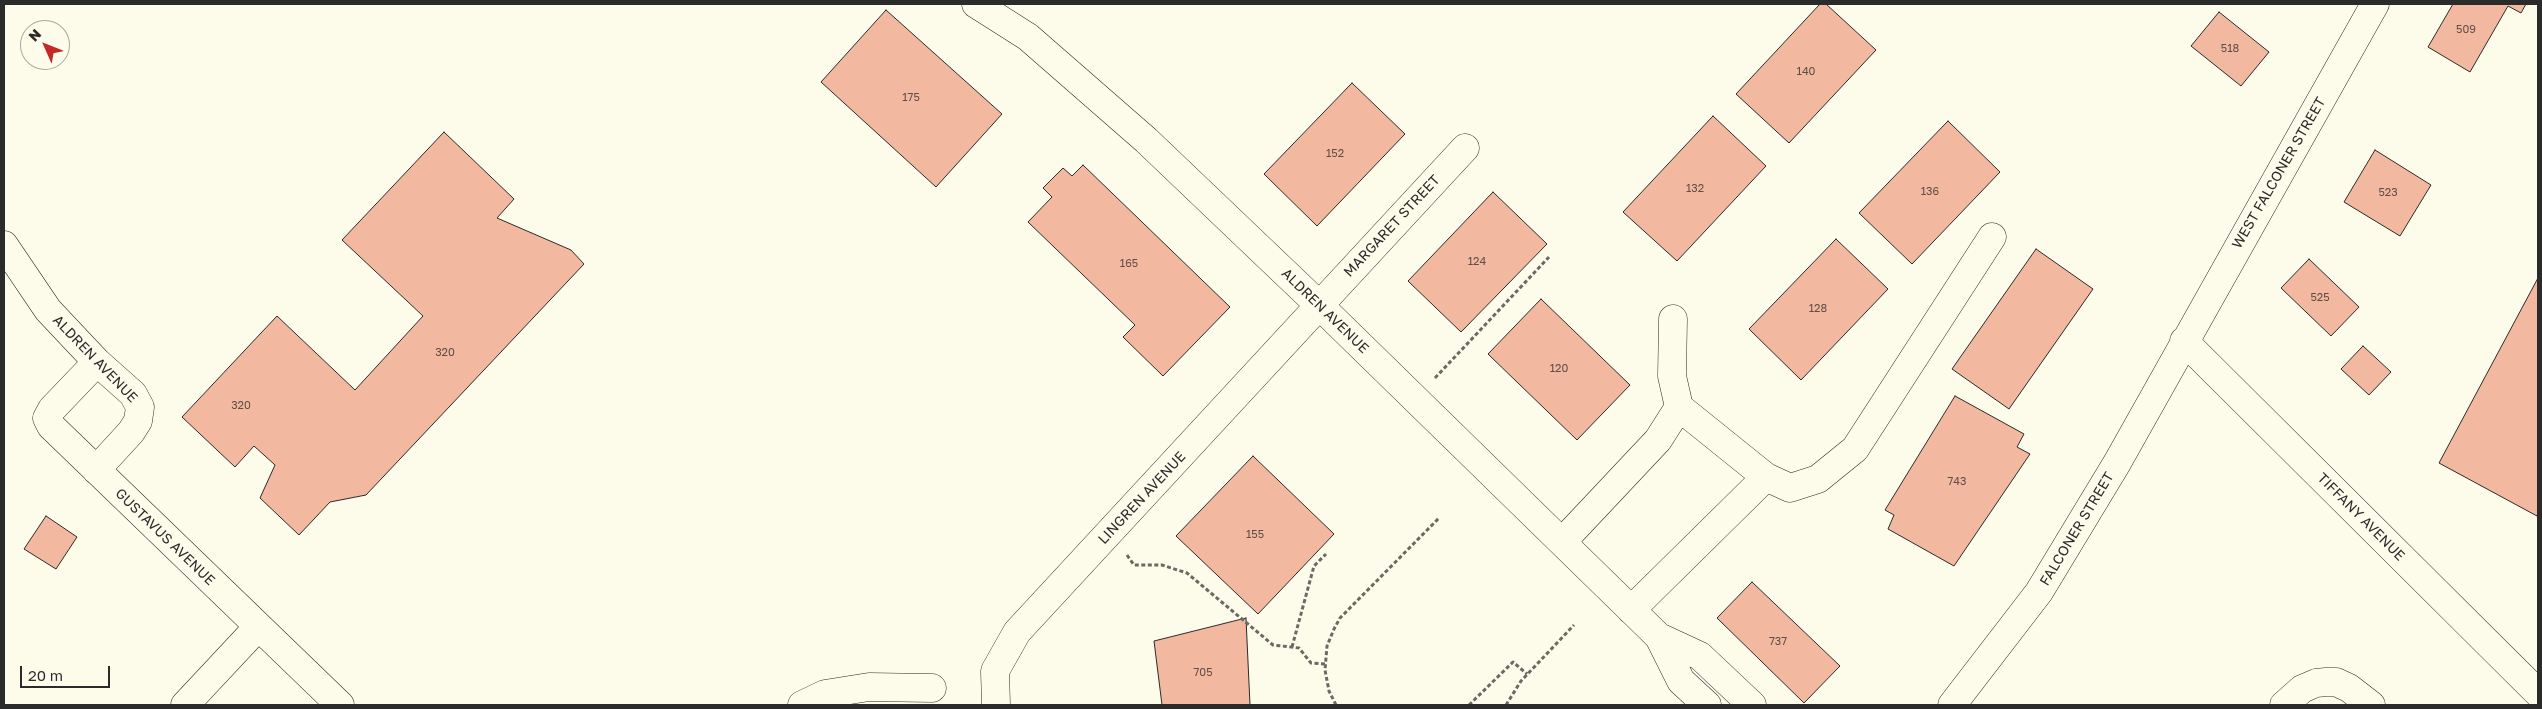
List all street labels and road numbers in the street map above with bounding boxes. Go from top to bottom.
street label: WEST FALCONER STREET [2229,94,2329,252]
street label: MARGARET STREET [1340,172,1444,280]
street label: ALDREN AVENUE [1278,265,1372,357]
street label: ALDREN AVENUE [49,312,141,406]
street label: LINGREN AVENUE [1095,448,1189,548]
street label: FALCONER STREET [2037,469,2117,589]
street label: TIFFANY AVENUE [2314,470,2408,564]
street label: GUSTAVUS AVENUE [112,485,218,589]

